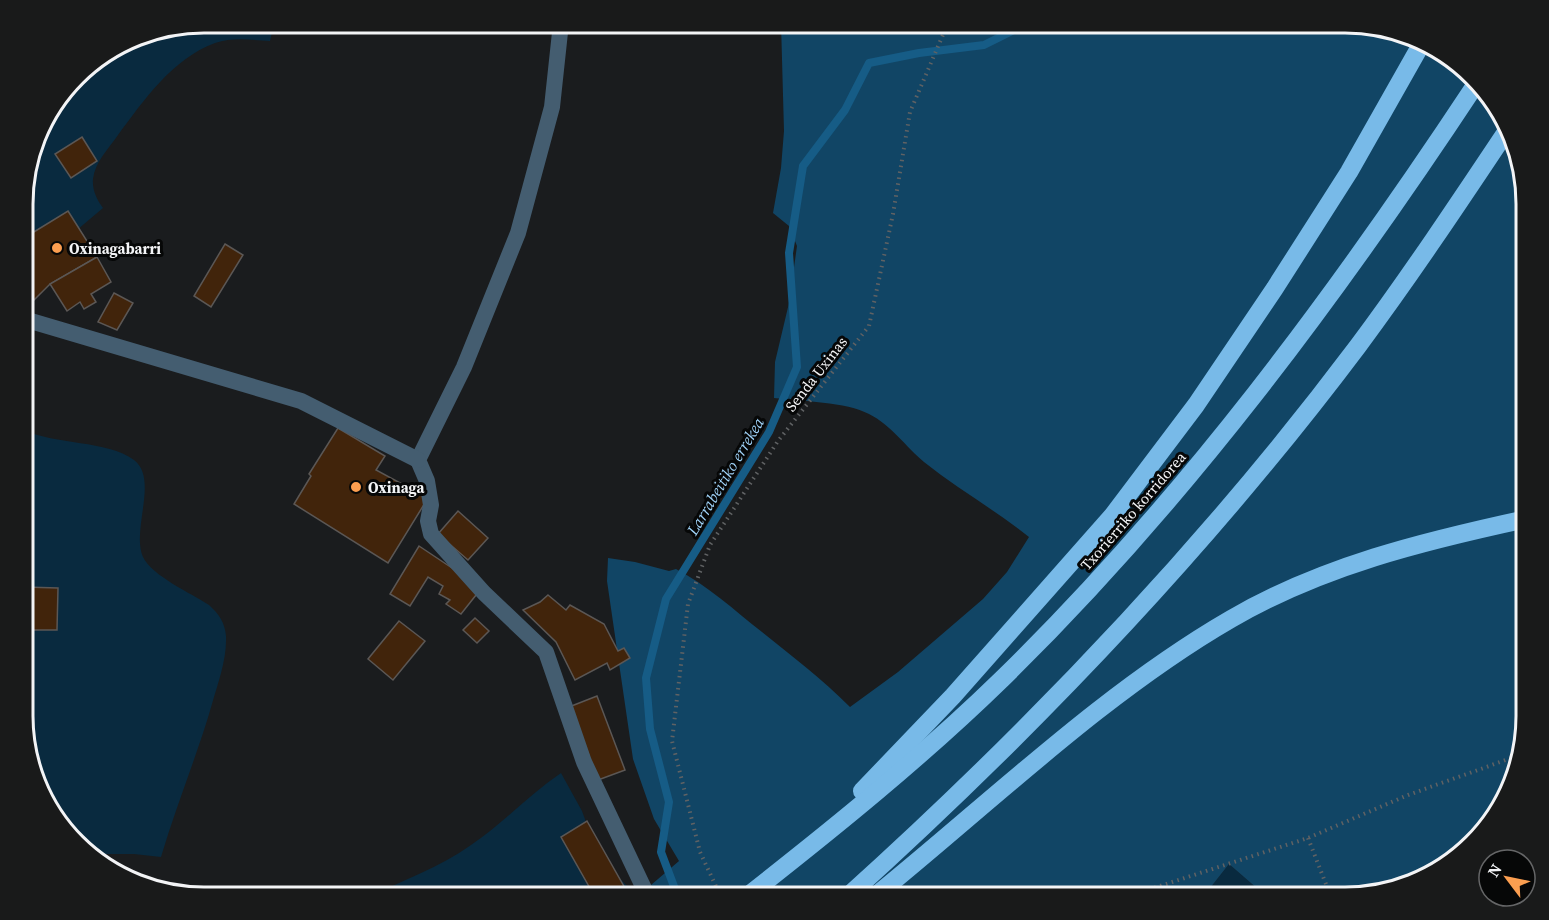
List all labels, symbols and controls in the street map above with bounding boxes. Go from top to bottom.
place label: Oxinagabarri [69,238,161,259]
marker: Oxinagabarri [50,241,64,255]
street label: Senda Uxinas [780,332,852,416]
water label: Larrabeitiko errekea [681,412,769,540]
street label: Txorierriko korridorea [1076,447,1191,575]
place label: Oxinaga [368,477,425,498]
marker: Oxinaga [349,480,363,494]
north arrow [1477,848,1537,908]
text: N [1482,859,1507,881]

